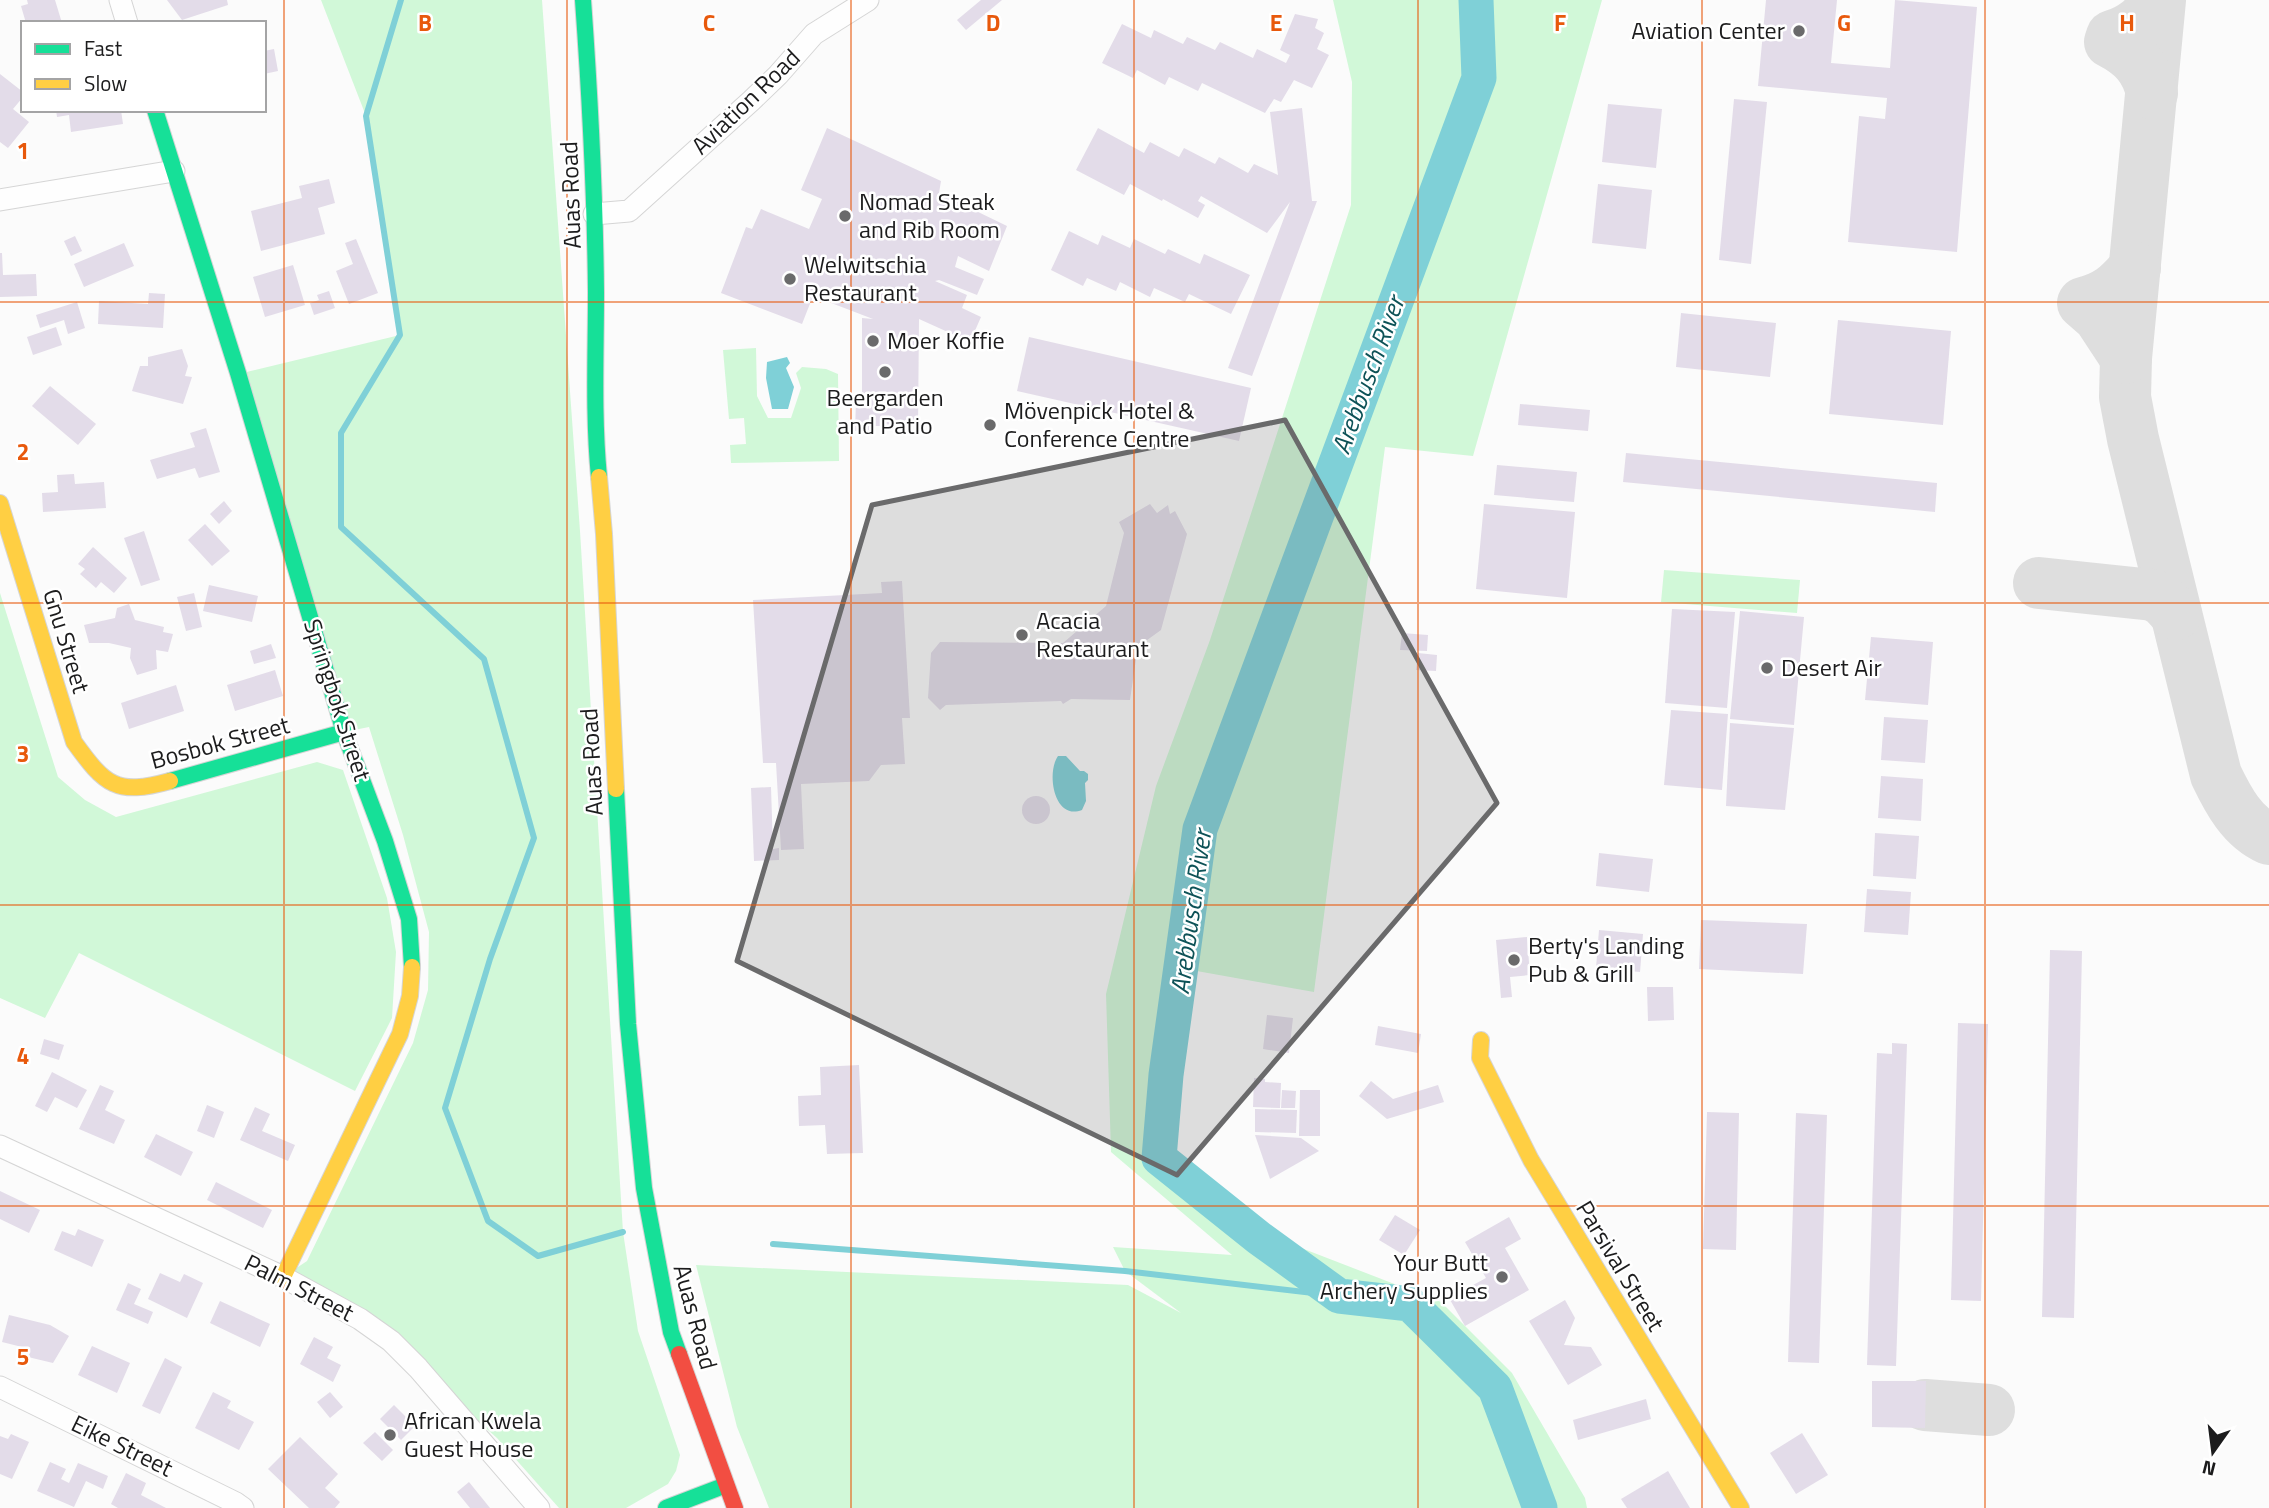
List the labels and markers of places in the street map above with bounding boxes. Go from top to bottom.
place label: Aviation Center [1631,12,1785,48]
marker: Aviation Center [1791,23,1807,39]
place label: Nomad Steak and Rib Room [859,183,1000,247]
marker: Nomad Steak and Rib Room [837,208,853,224]
place label: Welwitschia Restaurant [804,246,926,310]
marker: Welwitschia Restaurant [782,271,798,287]
place label: Moer Koffie [887,322,1005,358]
marker: Moer Koffie [865,333,881,349]
marker: Beergarden and Patio [877,364,893,380]
place label: Beergarden and Patio [826,379,944,443]
place label: Mövenpick Hotel & Conference Centre [1004,392,1195,456]
marker: Mövenpick Hotel & Conference Centre [982,417,998,433]
place label: Acacia Restaurant [1036,602,1149,666]
marker: Acacia Restaurant [1014,627,1030,643]
place label: Desert Air [1781,649,1882,685]
marker: Desert Air [1759,660,1775,676]
place label: Berty's Landing Pub & Grill [1528,927,1684,991]
marker: Berty's Landing Pub & Grill [1506,952,1522,968]
place label: Your Butt Archery Supplies [1320,1244,1489,1308]
marker: Your Butt Archery Supplies [1494,1269,1510,1285]
place label: African Kwela Guest House [404,1402,541,1466]
marker: African Kwela Guest House [382,1427,398,1443]

